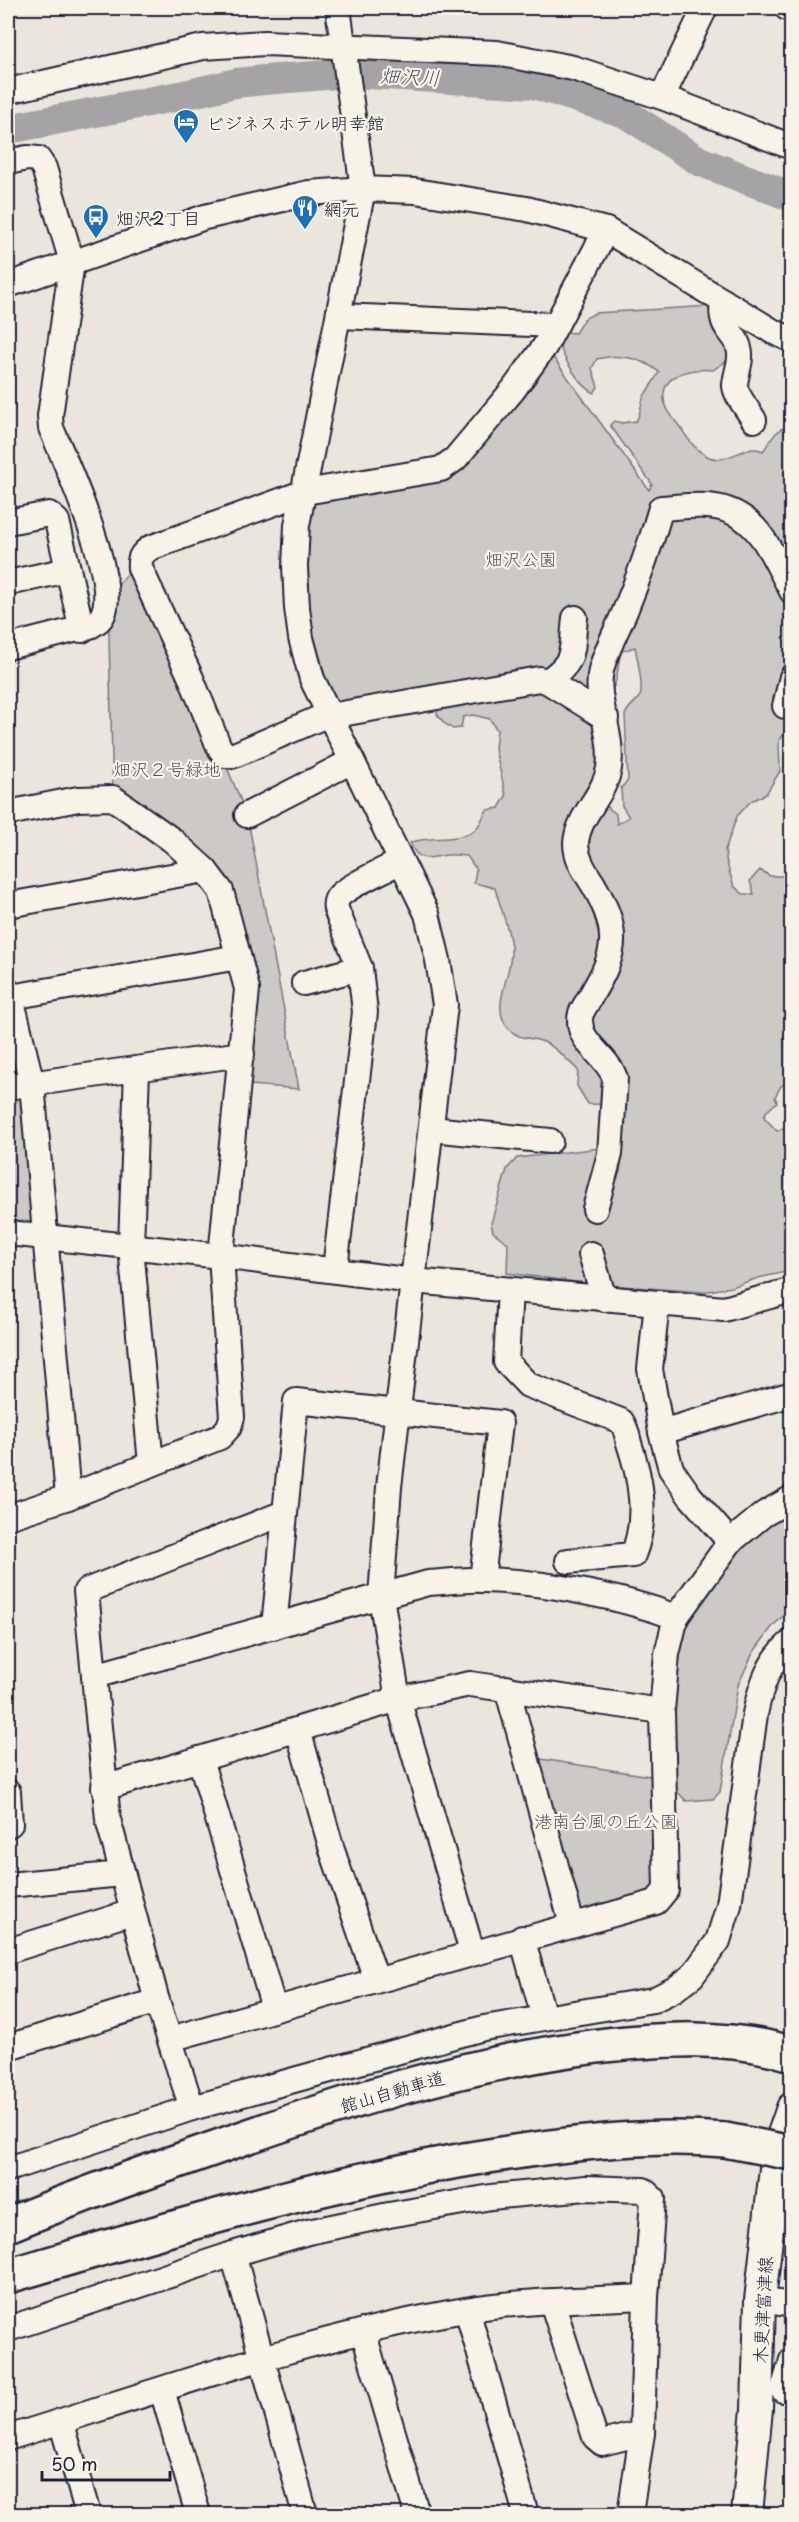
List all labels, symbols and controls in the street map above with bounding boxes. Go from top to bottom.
water label: 畑沢川 [379,59,441,93]
hotel icon: ビジネスホテル明幸館 [171,107,201,145]
place label: ビジネスホテル明幸館 [206,109,385,136]
restaurant icon: 網元 [290,193,320,231]
place label: 網元 [324,195,360,222]
bus stop icon: 畑沢2丁目 [81,202,111,240]
place label: 畑沢2丁目 [116,204,201,231]
park label: 畑沢公園 [485,545,557,572]
park label: 畑沢２号緑地 [113,755,221,782]
park label: 港南台風の丘公園 [534,1807,678,1834]
street label: 館山自動車道 [336,2063,448,2119]
street label: 木更津富津線 [746,2255,778,2365]
scale bar [42,2444,170,2482]
text: 50 m [51,2450,98,2477]

